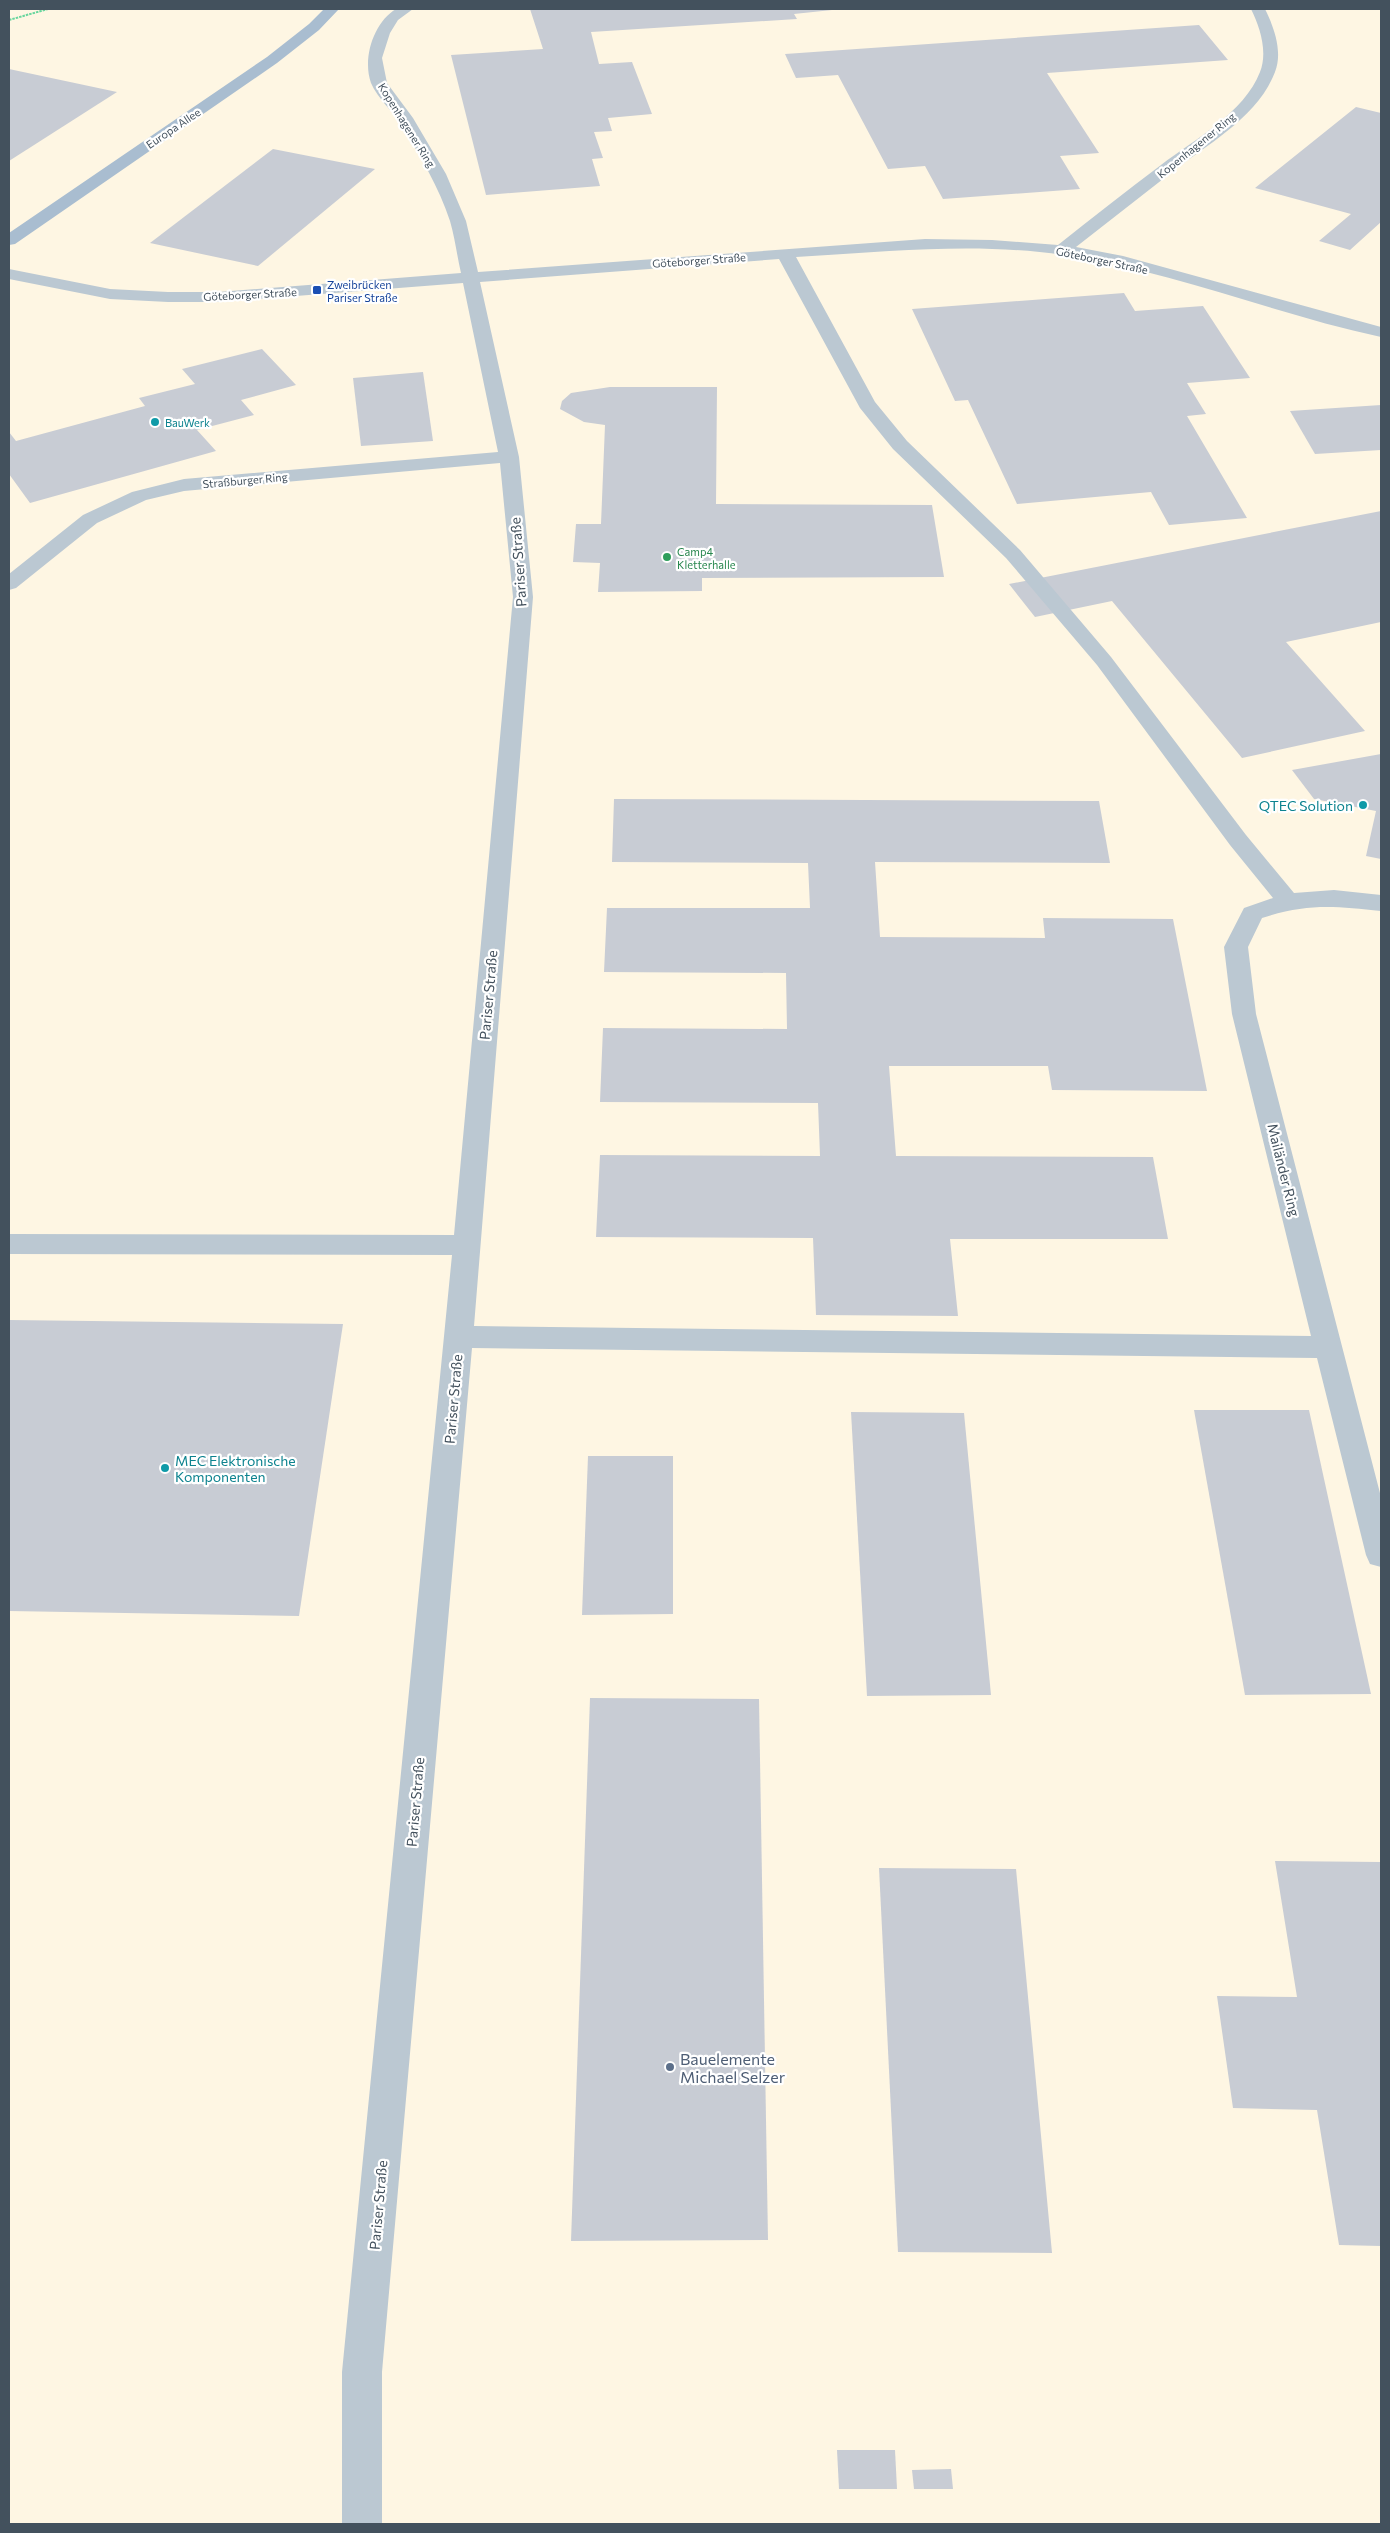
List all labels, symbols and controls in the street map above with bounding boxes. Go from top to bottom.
street label: Kopenhagener Ring [376,80,438,170]
street label: Europa Allee [143,105,203,151]
street label: Kopenhagener Ring [1154,109,1238,181]
street label: Göteborger Straße [1055,244,1149,276]
street label: Göteborger Straße [652,250,746,270]
place label: Zweibrücken Pariser Straße [327,278,398,304]
marker: Zweibrücken Pariser Straße [311,284,323,296]
street label: Göteborger Straße [203,285,297,303]
marker: BauWerk [149,416,161,428]
place label: BauWerk [165,416,210,429]
street label: Straßburger Ring [202,470,288,490]
street label: Pariser Straße [506,517,530,607]
place label: Camp4 Kletterhalle [677,545,736,571]
marker: Camp4 Kletterhalle [661,551,673,563]
place label: QTEC Solution [1259,797,1353,814]
marker: QTEC Solution [1357,799,1369,811]
street label: Pariser Straße [476,950,500,1040]
street label: Mailänder Ring [1264,1122,1304,1219]
street label: Pariser Straße [441,1354,465,1444]
place label: MEC Elektronische Komponenten [175,1452,296,1485]
marker: MEC Elektronische Komponenten [159,1462,171,1474]
street label: Pariser Straße [403,1757,427,1847]
place label: Bauelemente Michael Selzer [680,2049,786,2086]
marker: Bauelemente Michael Selzer [664,2061,676,2073]
street label: Pariser Straße [366,2160,390,2250]

